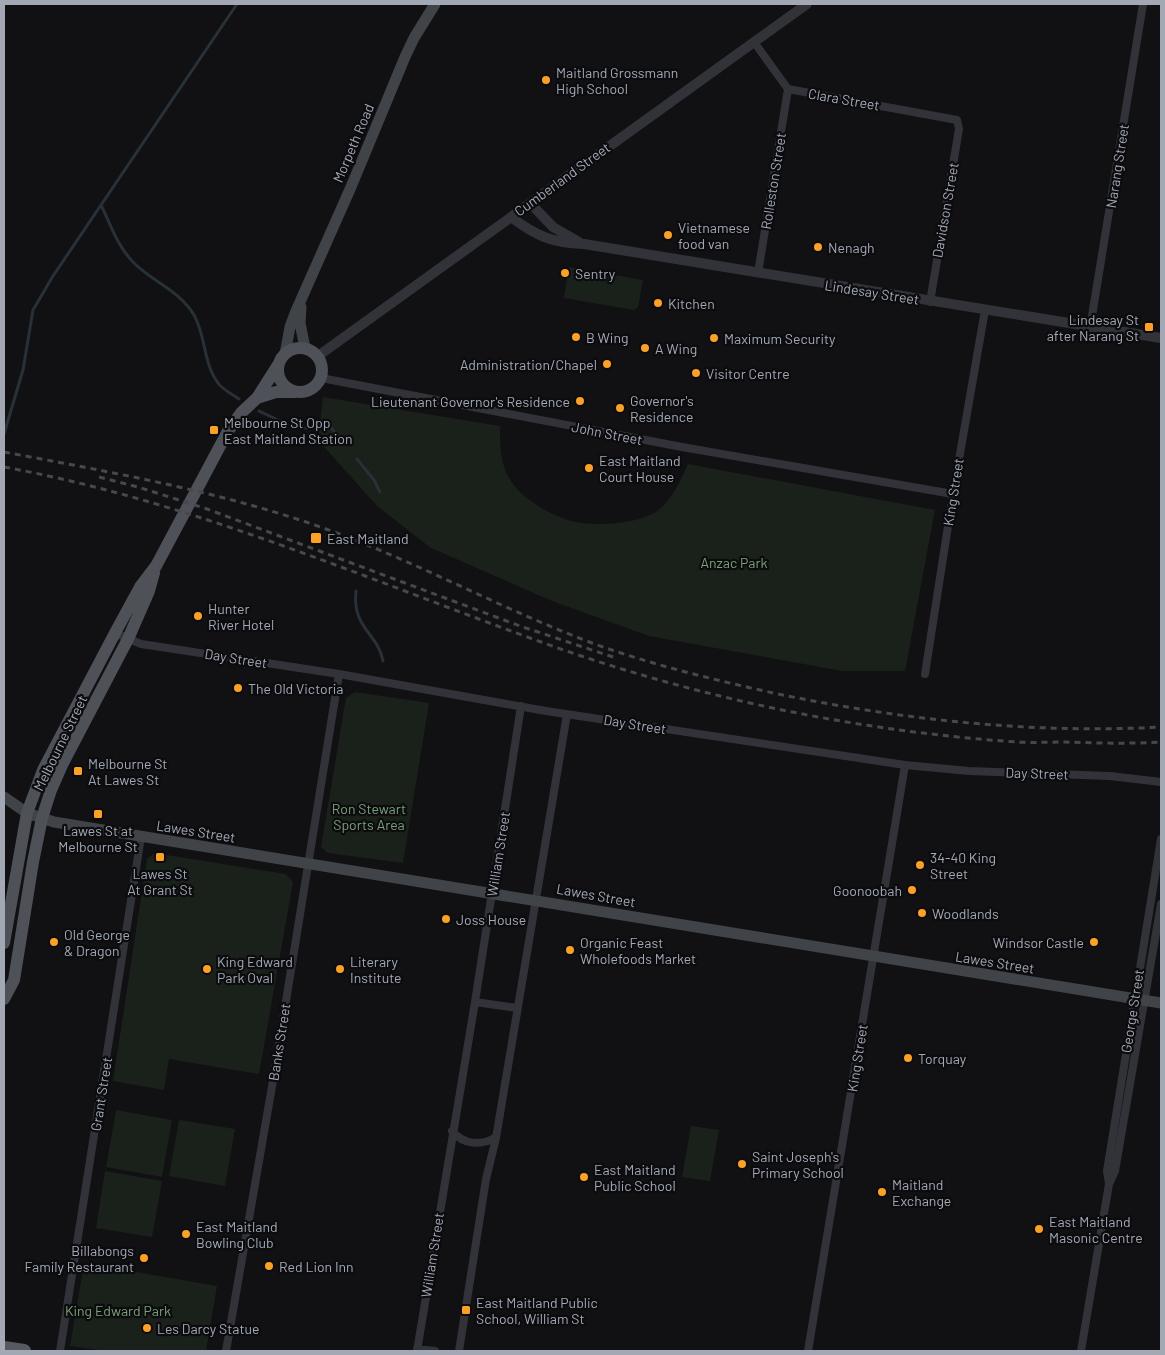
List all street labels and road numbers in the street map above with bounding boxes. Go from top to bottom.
street label: Clara Street [807,84,881,114]
street label: Morpeth Road [329,101,377,185]
street label: Narang Street [1102,123,1132,209]
street label: Rolleston Street [757,131,789,231]
street label: Cumberland Street [511,139,613,219]
street label: Davidson Street [928,161,962,259]
street label: Lindesay Street [824,276,920,308]
street label: John Street [570,418,644,448]
street label: King Street [939,457,967,527]
street label: Day Street [203,645,269,671]
street label: Melbourne Street [29,692,91,794]
street label: Day Street [602,711,668,737]
street label: Day Street [1005,763,1069,783]
street label: William Street [483,810,513,898]
street label: Lawes Street [155,816,237,846]
street label: Lawes Street [555,880,637,910]
street label: Lawes Street [954,947,1036,977]
street label: George Street [1117,968,1147,1054]
street label: Banks Street [264,1002,294,1082]
street label: King Street [843,1023,871,1093]
street label: Grant Street [87,1056,115,1132]
street label: William Street [417,1211,447,1299]

